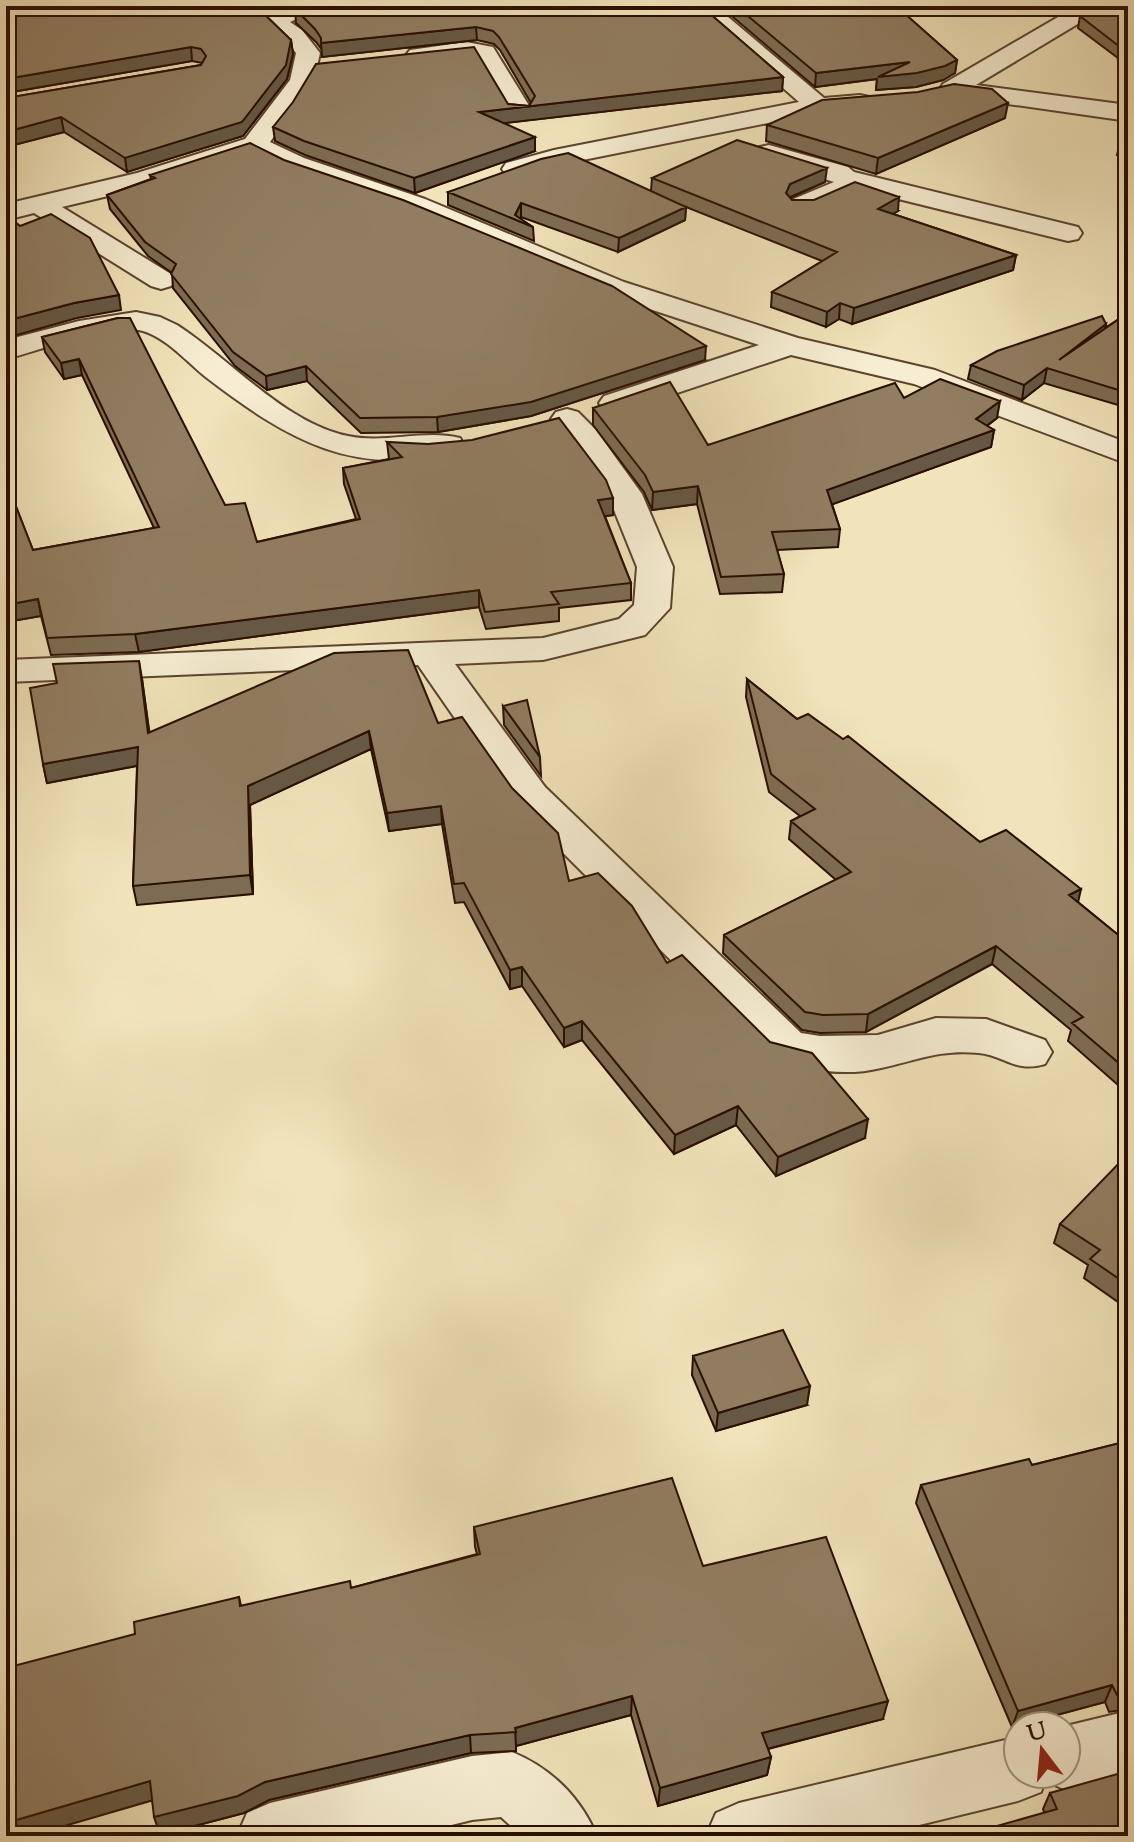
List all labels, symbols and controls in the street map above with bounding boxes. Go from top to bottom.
north arrow [1002,1710,1082,1790]
text: U [1024,1716,1050,1752]

